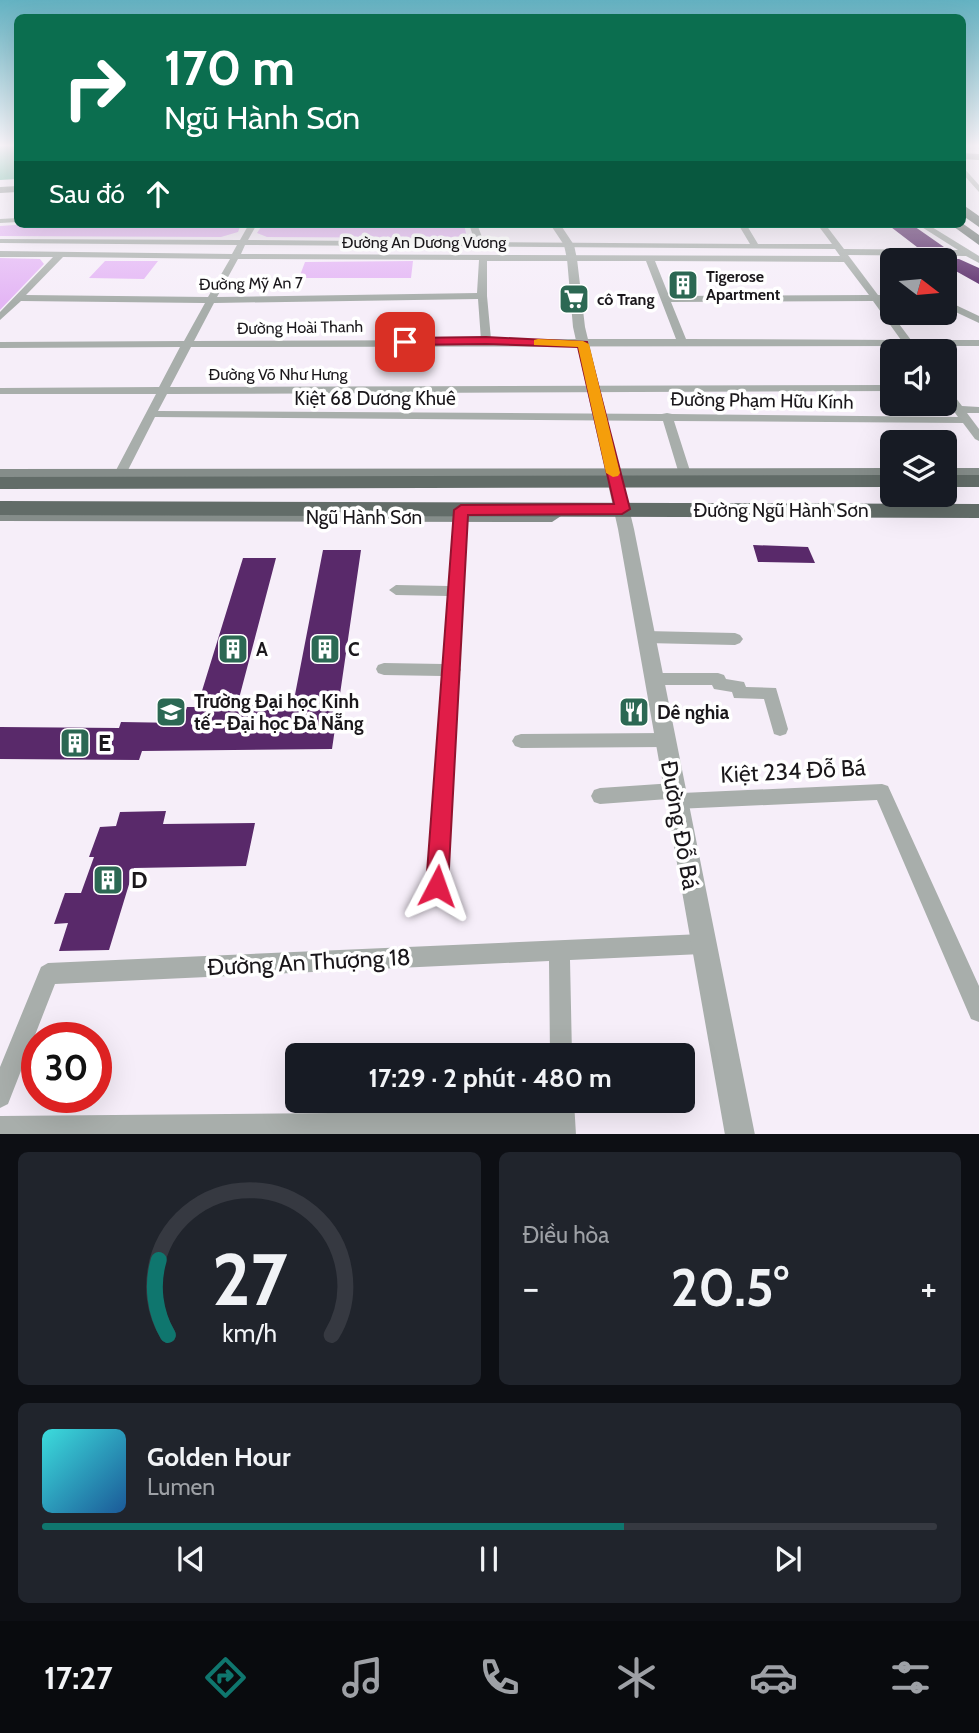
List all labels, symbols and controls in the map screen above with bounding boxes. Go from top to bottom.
text: 170 m [164,38,295,97]
icon: right [49,42,140,133]
text: Ngũ Hành Sơn [164,98,360,137]
icon: ahead [139,175,177,213]
text: Sau đó [49,178,125,210]
street label: Đường An Dương Vương [342,233,507,252]
north arrow [880,248,957,326]
map controls [880,248,957,507]
place label: Tigerose Apartment [706,267,781,304]
building icon: Tigerose Apartment [666,268,700,302]
street label: Đường Mỹ An 7 [199,273,303,294]
supermarket icon: cô Trang [557,282,591,316]
place label: cô Trang [597,290,654,309]
pin [375,312,435,372]
street label: Đường Hoài Thanh [237,317,363,338]
icon: arrive [386,323,424,361]
button: sound [880,339,957,416]
street label: Đường Võ Như Hưng [209,365,348,384]
street label: Kiệt 68 Dương Khuê [294,387,456,410]
street label: Đường Phạm Hữu Kính [670,387,854,414]
button: layers [880,430,957,507]
street label: Đường Ngũ Hành Sơn [693,499,869,522]
street label: Ngũ Hành Sơn [306,506,422,529]
building icon: A [216,632,250,666]
building icon: C [308,632,342,666]
place label: A [256,638,268,661]
place label: C [348,638,360,661]
place label: Trường Đại học Kinh tế - Đại học Đà Nẵng [194,690,364,735]
school or university icon: Trường Đại học Kinh tế - Đại học Đà Nẵng [154,695,188,729]
restaurant icon: Dê nghia [617,695,651,729]
place label: Dê nghia [657,701,730,724]
building icon: E [58,726,92,760]
place label: E [98,729,111,757]
street label: Kiệt 234 Đỗ Bá [720,753,866,789]
street label: Đường Đỗ Bá [655,758,705,892]
position arrow [400,849,474,923]
building icon: D [91,863,125,897]
place label: D [131,866,148,894]
street label: Đường An Thượng 18 [207,943,411,981]
speed limit sign: 30 [21,1022,112,1113]
text: 17:29 · 2 phút · 480 m [368,1062,612,1094]
text: Điều hòa [523,1221,609,1249]
text: 27 [211,1235,287,1323]
text: 20.5° [671,1256,789,1319]
text: − [523,1264,539,1311]
text: + [920,1264,937,1311]
text: km/h [222,1317,277,1347]
text: Golden Hour [147,1441,290,1473]
text: Lumen [147,1473,215,1501]
icon: previous [172,1540,210,1578]
icon: pause [470,1540,508,1578]
icon: next [769,1540,807,1578]
icon: directions [201,1653,250,1702]
icon: music [338,1653,387,1702]
icon: phone [475,1653,524,1702]
icon: climate [612,1653,661,1702]
icon: car [749,1653,798,1702]
icon: filters [886,1653,935,1702]
text: 17:27 [44,1658,113,1697]

